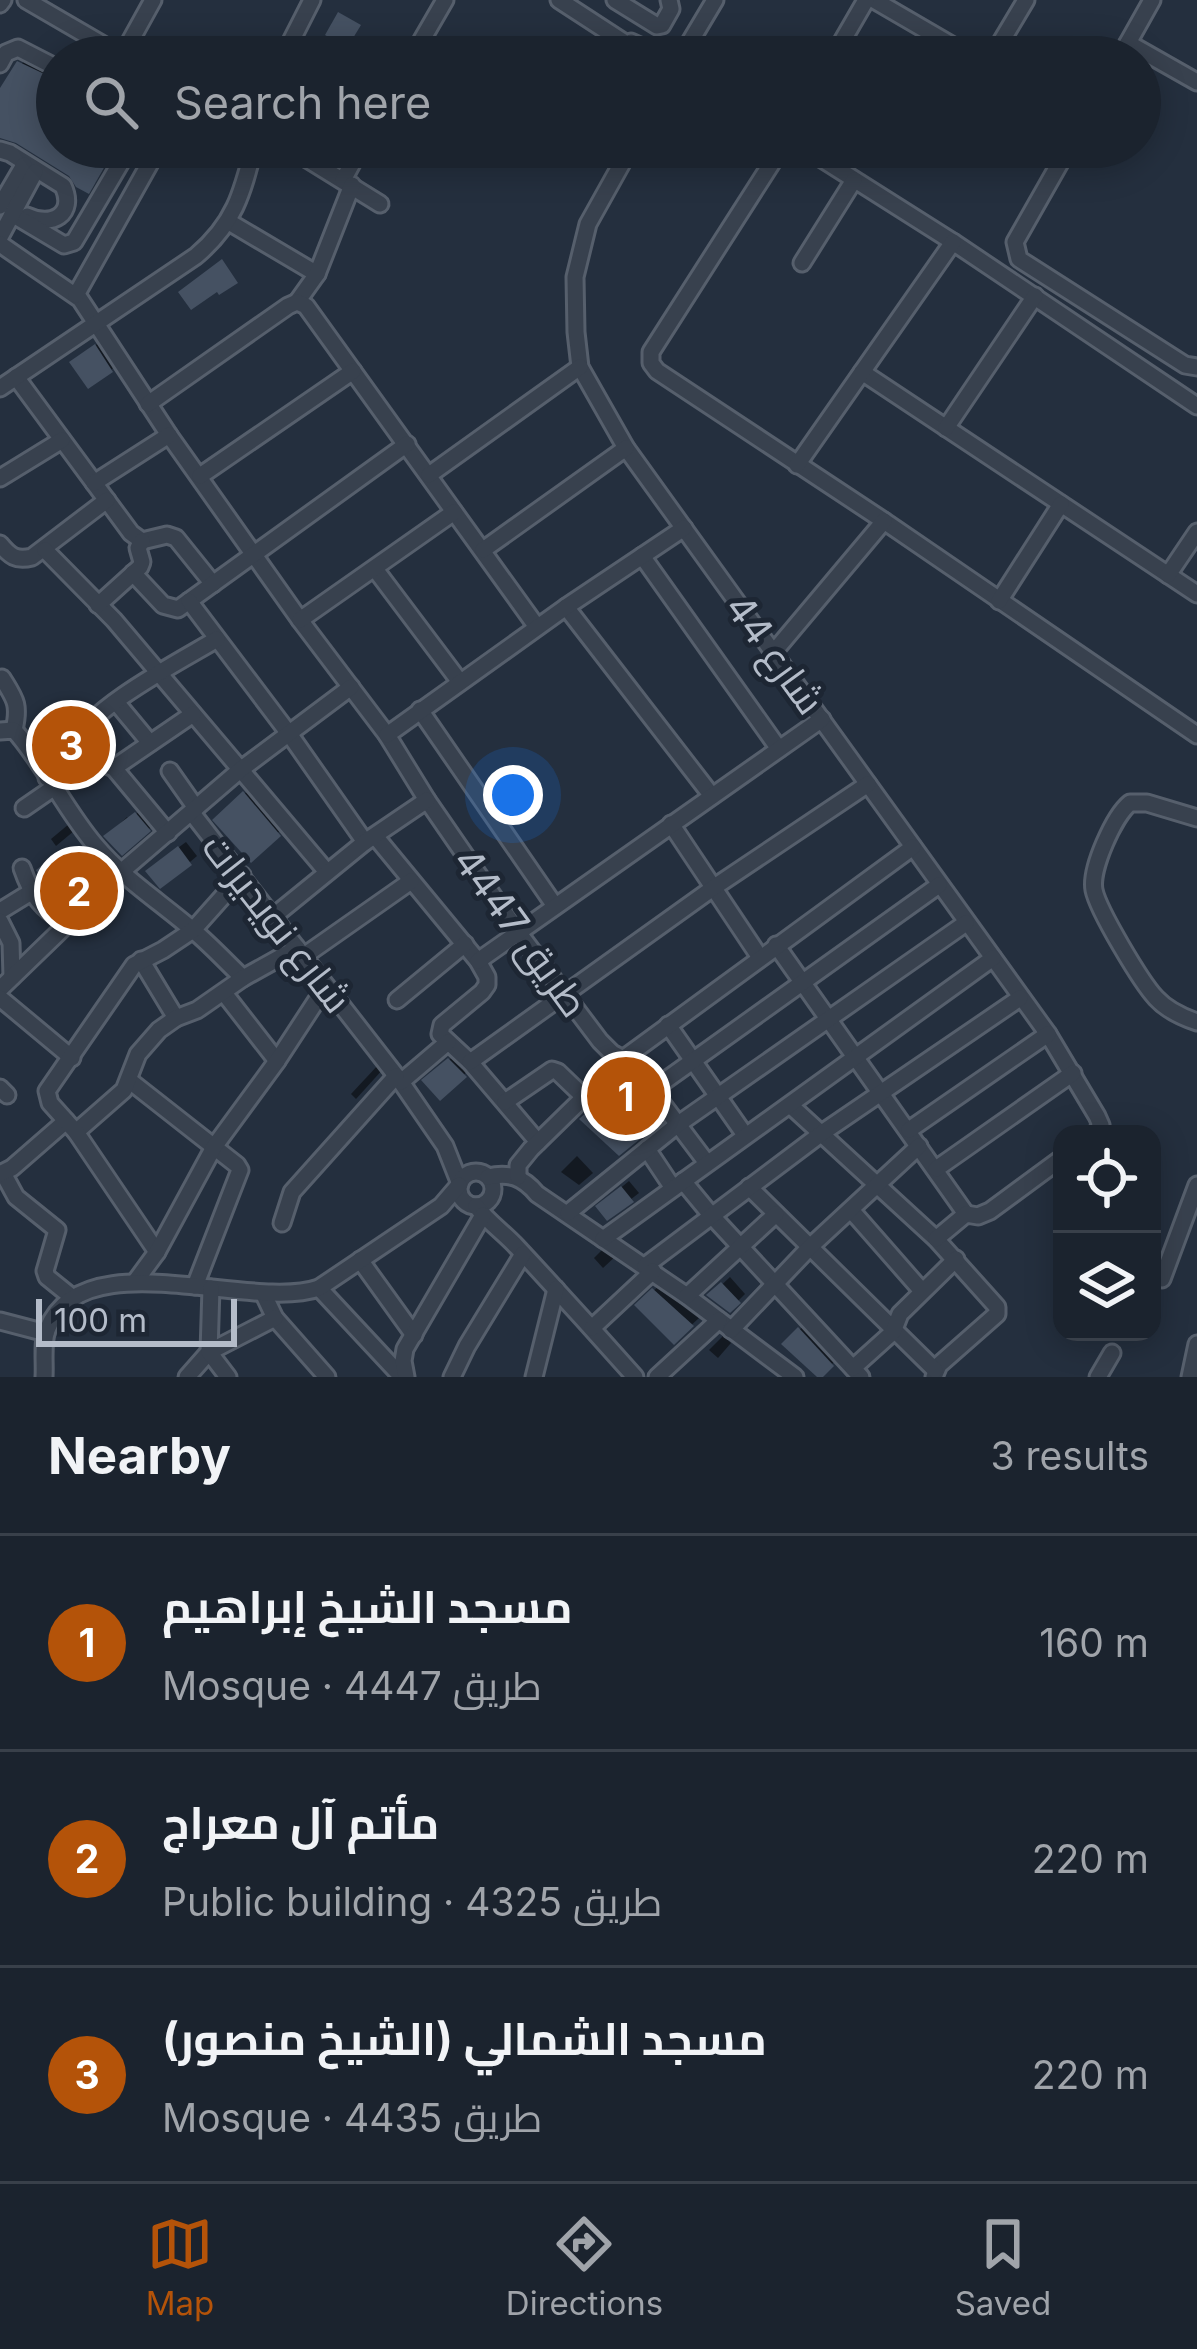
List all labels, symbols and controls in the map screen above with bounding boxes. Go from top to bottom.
search box [36,36,1161,168]
icon: search [78,69,144,135]
text: Search here [174,75,431,130]
street label: شارع 44 [713,585,835,725]
pin: 3 [32,700,110,790]
your location [483,765,543,825]
street label: شارع نويديرات [190,824,362,1024]
street label: طريق 4447 [443,838,599,1026]
pin: 2 [40,846,118,936]
pin: 1 [587,1051,665,1141]
map controls [1053,1125,1161,1341]
button: locate [1053,1125,1161,1233]
button: layers [1053,1233,1161,1341]
scale bar [36,1293,237,1346]
text: 100 m [54,1300,147,1340]
text: Nearby [48,1425,231,1486]
text: 3 results [991,1432,1149,1479]
text: مسجد الشيخ إبراهيم [162,1579,573,1634]
text: 1 [79,1619,95,1666]
text: 160 m [1039,1619,1149,1666]
text: Mosque · طريق 4447 [162,1662,542,1709]
text: مأتم آل معراج [162,1795,439,1850]
text: 2 [75,1835,99,1882]
text: 220 m [1032,1835,1149,1882]
text: Public building · طريق 4325 [162,1878,662,1925]
text: مسجد الشمالي (الشيخ منصور) [162,2011,767,2066]
text: 3 [74,2051,100,2098]
text: 220 m [1032,2051,1149,2098]
text: Mosque · طريق 4435 [162,2094,542,2141]
tab: Map [146,2211,214,2323]
tab: Directions [506,2211,663,2323]
tab: Saved [955,2211,1051,2323]

